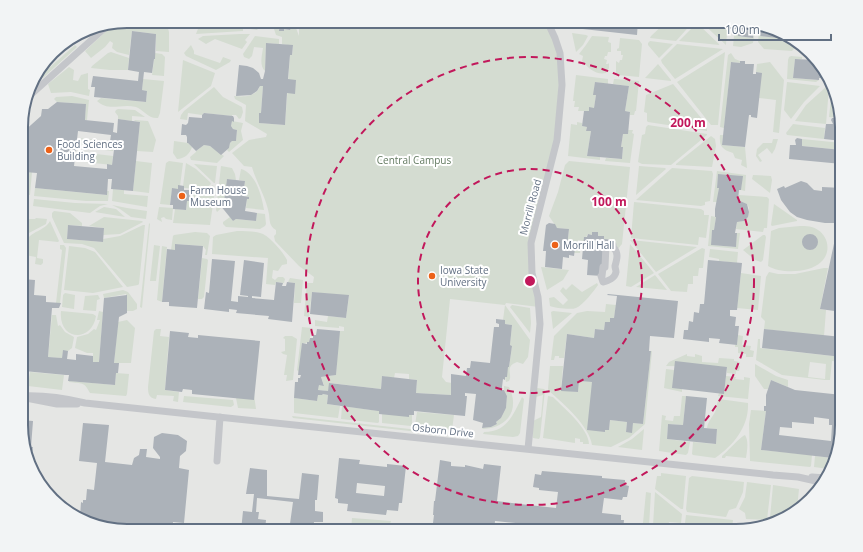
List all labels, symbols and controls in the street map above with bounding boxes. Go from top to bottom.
scale bar [719,16,831,42]
text: 100 m [725,21,760,38]
text: 200 m [670,114,706,131]
place label: Food Sciences Building [57,137,123,163]
marker: Food Sciences Building [44,145,54,155]
park label: Central Campus [377,153,451,167]
street label: Morrill Road [516,178,544,236]
place label: Farm House Museum [190,183,247,209]
marker: Farm House Museum [177,191,187,201]
text: 100 m [591,193,627,210]
place label: Morrill Hall [563,238,614,252]
marker: Morrill Hall [550,240,560,250]
place label: Iowa State University [440,263,489,289]
marker: Iowa State University [427,271,437,281]
centre of rings [523,274,537,288]
street label: Osborn Drive [411,420,475,440]

